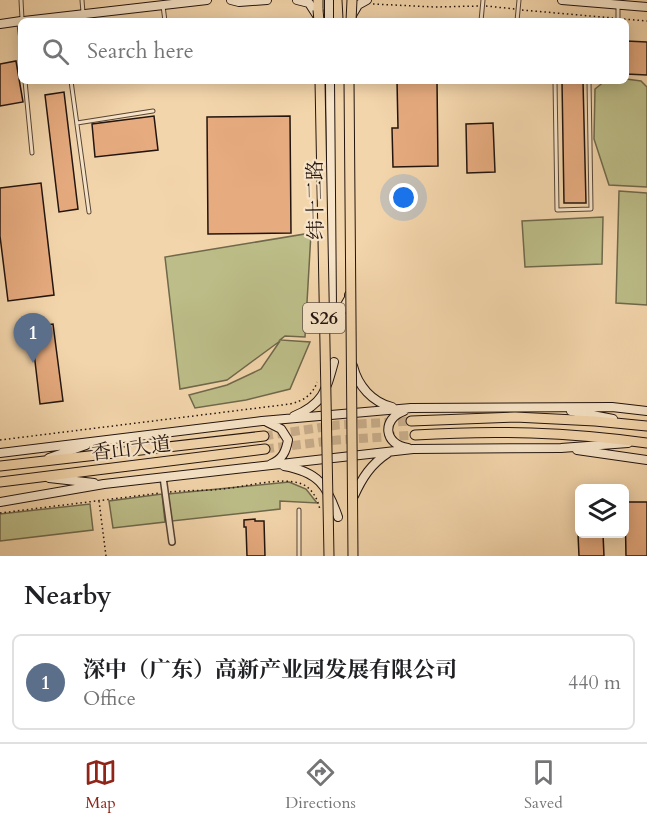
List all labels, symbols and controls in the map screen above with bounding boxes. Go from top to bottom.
search box [18,18,629,84]
icon: search [39,35,72,68]
text: Search here [87,36,194,66]
street label: 纬十二路 [301,160,330,240]
your location [389,183,418,212]
road number: S26 [303,303,345,333]
pin: 1 [14,314,52,363]
street label: 香山大道 [90,430,172,467]
map controls [575,484,629,538]
button: layers [575,484,629,538]
text: Nearby [24,578,112,613]
text: 深中（广东）高新产业园发展有限公司 [83,655,457,685]
text: 1 [40,669,51,696]
text: 440 m [568,669,621,696]
text: Office [83,685,136,712]
tab: Map [84,756,117,814]
tab: Directions [285,756,356,814]
tab: Saved [524,756,563,814]

